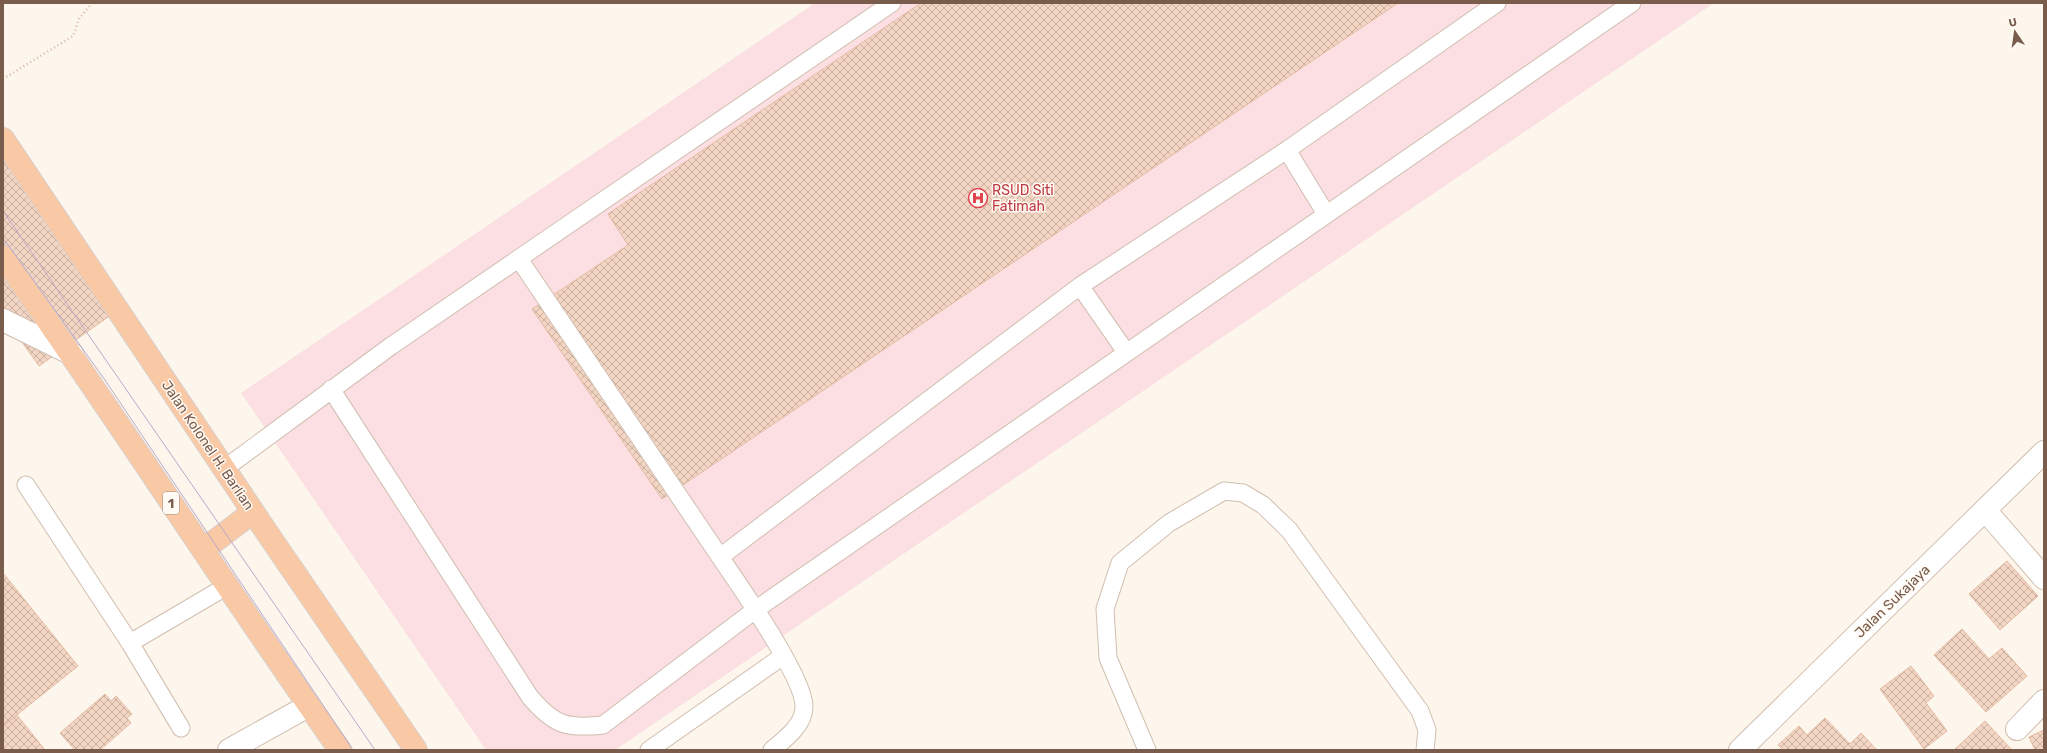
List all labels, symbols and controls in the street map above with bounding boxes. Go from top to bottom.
north arrow [1995,12,2035,52]
text: U [2008,16,2018,30]
place label: RSUD Siti Fatimah [992,182,1054,215]
hospital icon: RSUD Siti Fatimah [967,187,989,209]
street label: Jalan Kolonel H. Barlian [158,377,257,513]
road number: 1 [163,492,179,514]
street label: Jalan Sukajaya [1851,561,1933,642]

